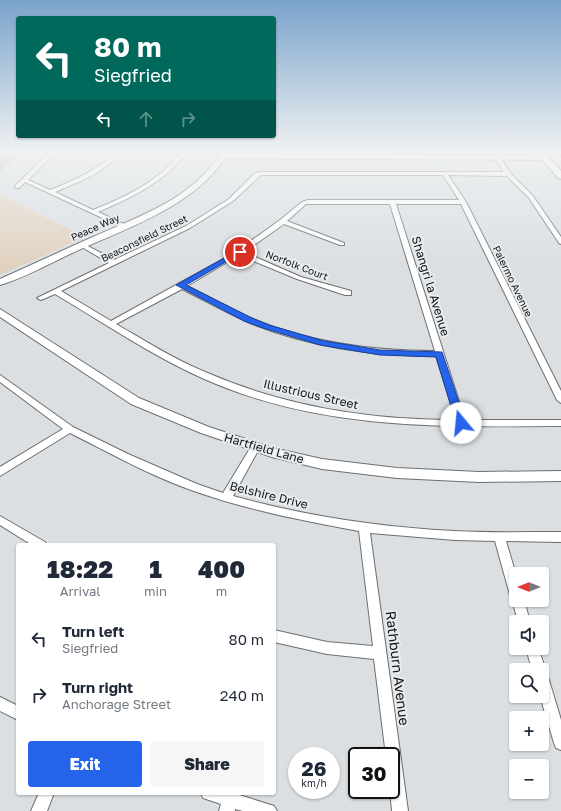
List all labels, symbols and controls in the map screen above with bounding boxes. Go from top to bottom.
text: 80 m [94,30,162,63]
icon: left [28,32,80,84]
text: Siegfried [94,64,172,86]
icon: left [93,108,115,130]
icon: ahead [135,108,157,130]
icon: right [177,108,199,130]
street label: Peace Way [69,211,122,243]
street label: Beaconsfield Street [99,212,189,264]
street label: Shangri la Avenue [409,234,453,338]
pin [223,235,257,269]
icon: arrive [229,241,251,263]
street label: Palermo Avenue [491,244,535,319]
street label: Norfolk Court [264,248,330,282]
street label: Illustrious Street [262,376,360,412]
position arrow [440,402,482,444]
street label: Hartfield Lane [222,429,306,467]
street label: Belshire Drive [228,478,310,512]
text: 18:22 [47,554,113,583]
text: 1 [149,554,162,583]
text: 400 [198,554,245,583]
north arrow [509,567,549,607]
map controls [509,567,549,799]
text: Arrival [60,583,100,599]
text: min [144,583,167,599]
text: m [216,583,227,599]
street label: Rathburn Avenue [383,610,413,726]
button: sound [509,615,549,655]
text: Turn left [62,622,124,640]
icon: left [28,628,50,650]
text: 80 m [229,630,264,648]
text: Siegfried [62,640,118,656]
button: search [509,663,549,703]
text: Turn right [62,678,133,696]
icon: right [28,684,50,706]
text: 240 m [220,686,264,704]
text: Anchorage Street [62,696,171,712]
button: + [509,711,549,751]
button: Exit [28,741,142,787]
button: Share [150,741,264,787]
speed limit sign: 30 [348,747,400,799]
text: 26 [302,756,326,780]
button: − [509,759,549,799]
text: km/h [301,777,327,789]

